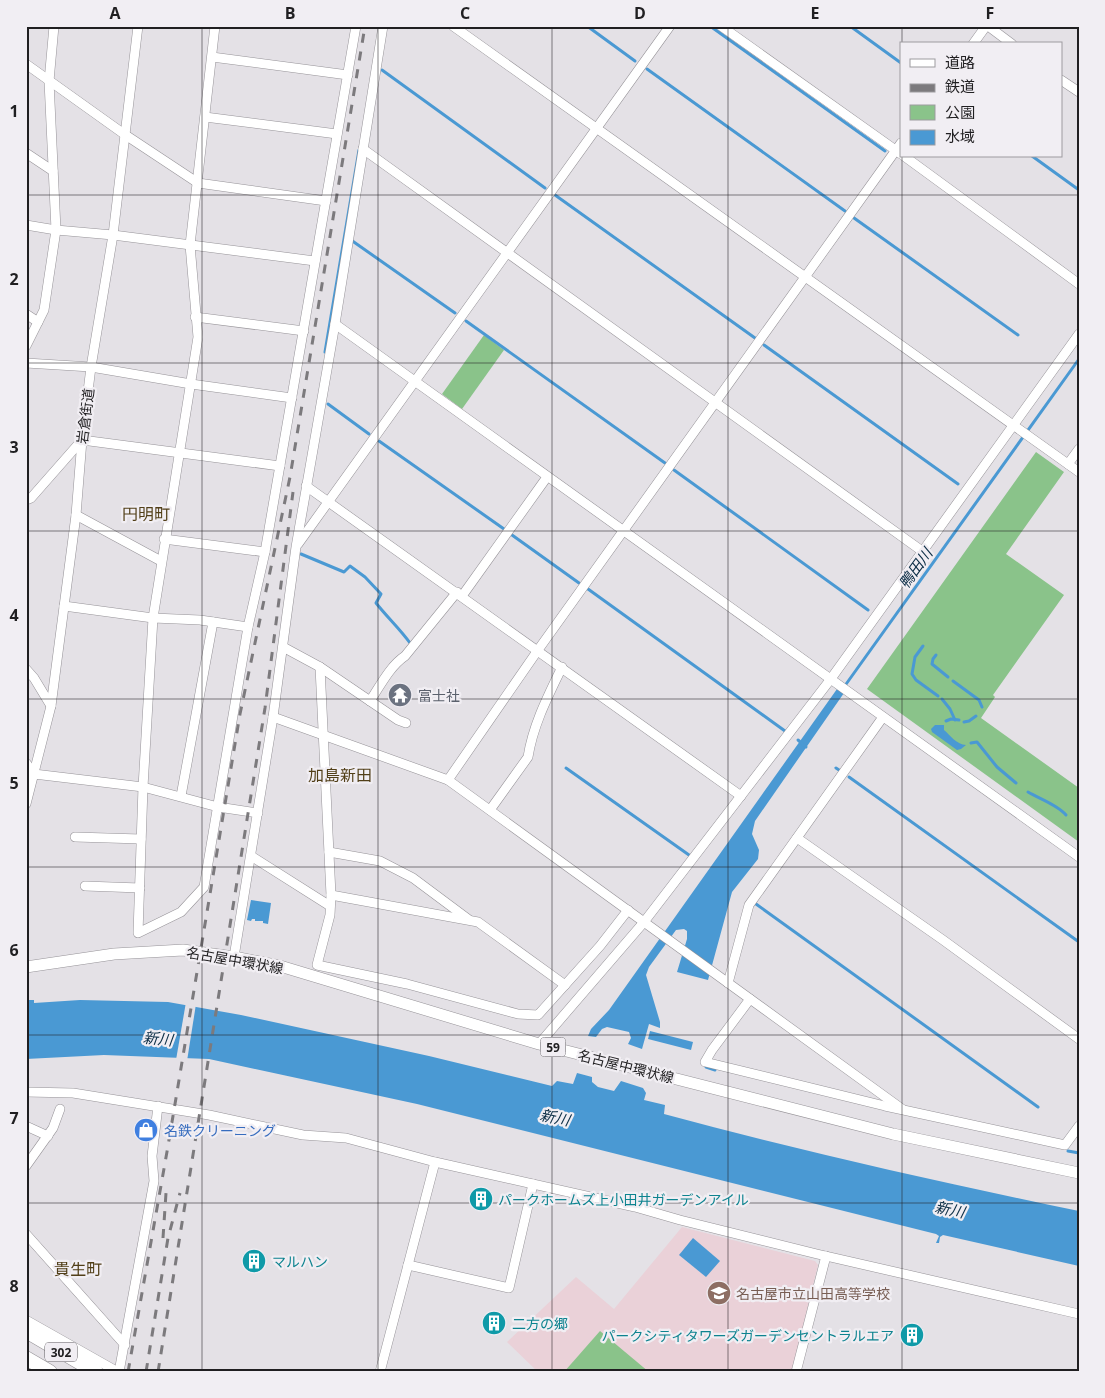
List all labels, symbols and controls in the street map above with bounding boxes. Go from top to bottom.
text: A [109,2,121,24]
text: B [285,2,295,24]
text: C [460,2,470,24]
text: D [634,2,646,24]
text: E [811,2,820,24]
text: F [986,2,994,24]
legend [900,42,1062,158]
text: 道路 [945,52,975,72]
text: 鉄道 [945,76,975,96]
text: 1 [9,100,19,122]
text: 公園 [945,102,975,122]
text: 水域 [945,126,975,146]
text: 2 [9,268,19,290]
street label: 岩倉街道 [72,387,98,445]
text: 3 [9,436,19,458]
district label: 円明町 [122,503,170,525]
water label: 鴨田川 [894,542,937,592]
text: 4 [9,604,19,626]
temple icon: 富士社 [387,682,413,708]
place label: 富士社 [418,686,460,705]
district label: 加島新田 [308,764,372,786]
text: 5 [9,772,19,794]
text: 6 [9,939,19,961]
street label: 名古屋中環状線 [185,942,285,978]
water label: 新川 [142,1026,176,1050]
road number: 59 [540,1038,566,1056]
street label: 名古屋中環状線 [576,1045,676,1087]
water label: 新川 [538,1104,574,1130]
text: 7 [9,1107,19,1129]
shop icon: 名鉄クリーニング [133,1117,159,1143]
place label: 名鉄クリーニング [164,1121,276,1140]
building icon: パークホームズ上小田井ガーデンアイル [468,1186,494,1212]
place label: パークホームズ上小田井ガーデンアイル [498,1190,749,1209]
water label: 新川 [933,1196,969,1222]
building icon: マルハン [241,1248,267,1274]
place label: マルハン [272,1252,328,1271]
district label: 貴生町 [54,1258,102,1280]
text: 8 [9,1275,19,1297]
school or university icon: 名古屋市立山田高等学校 [706,1280,732,1306]
place label: 名古屋市立山田高等学校 [736,1284,890,1303]
building icon: 二方の郷 [481,1310,507,1336]
place label: 二方の郷 [512,1314,568,1333]
building icon: パークシティタワーズガーデンセントラルエア [899,1322,925,1348]
place label: パークシティタワーズガーデンセントラルエア [602,1326,894,1345]
road number: 302 [45,1342,77,1361]

